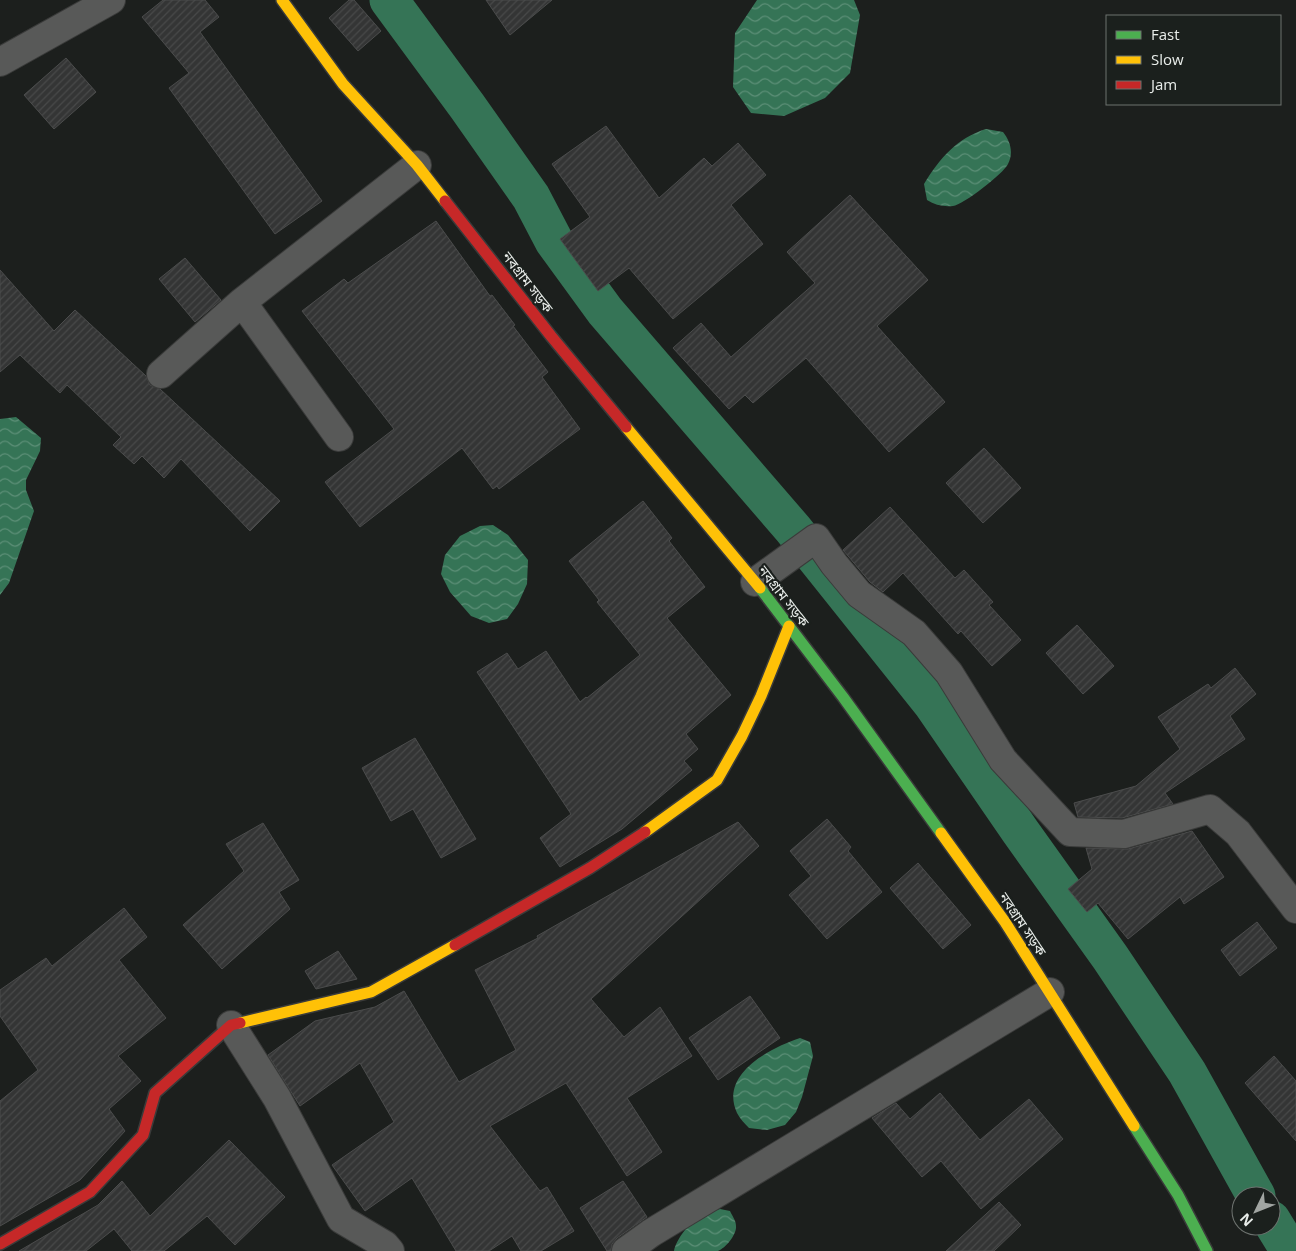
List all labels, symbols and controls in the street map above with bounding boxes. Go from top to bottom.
legend [1106,15,1281,105]
text: Fast [1151,24,1180,44]
text: Slow [1151,49,1184,69]
text: Jam [1149,74,1177,94]
street label: নবগ্রাম সড়ক [498,247,558,317]
street label: নবগ্রাম সড়ক [754,561,814,631]
street label: নবগ্রাম সড়ক [994,888,1052,960]
north arrow [1231,1186,1281,1236]
text: N [1235,1210,1257,1231]

